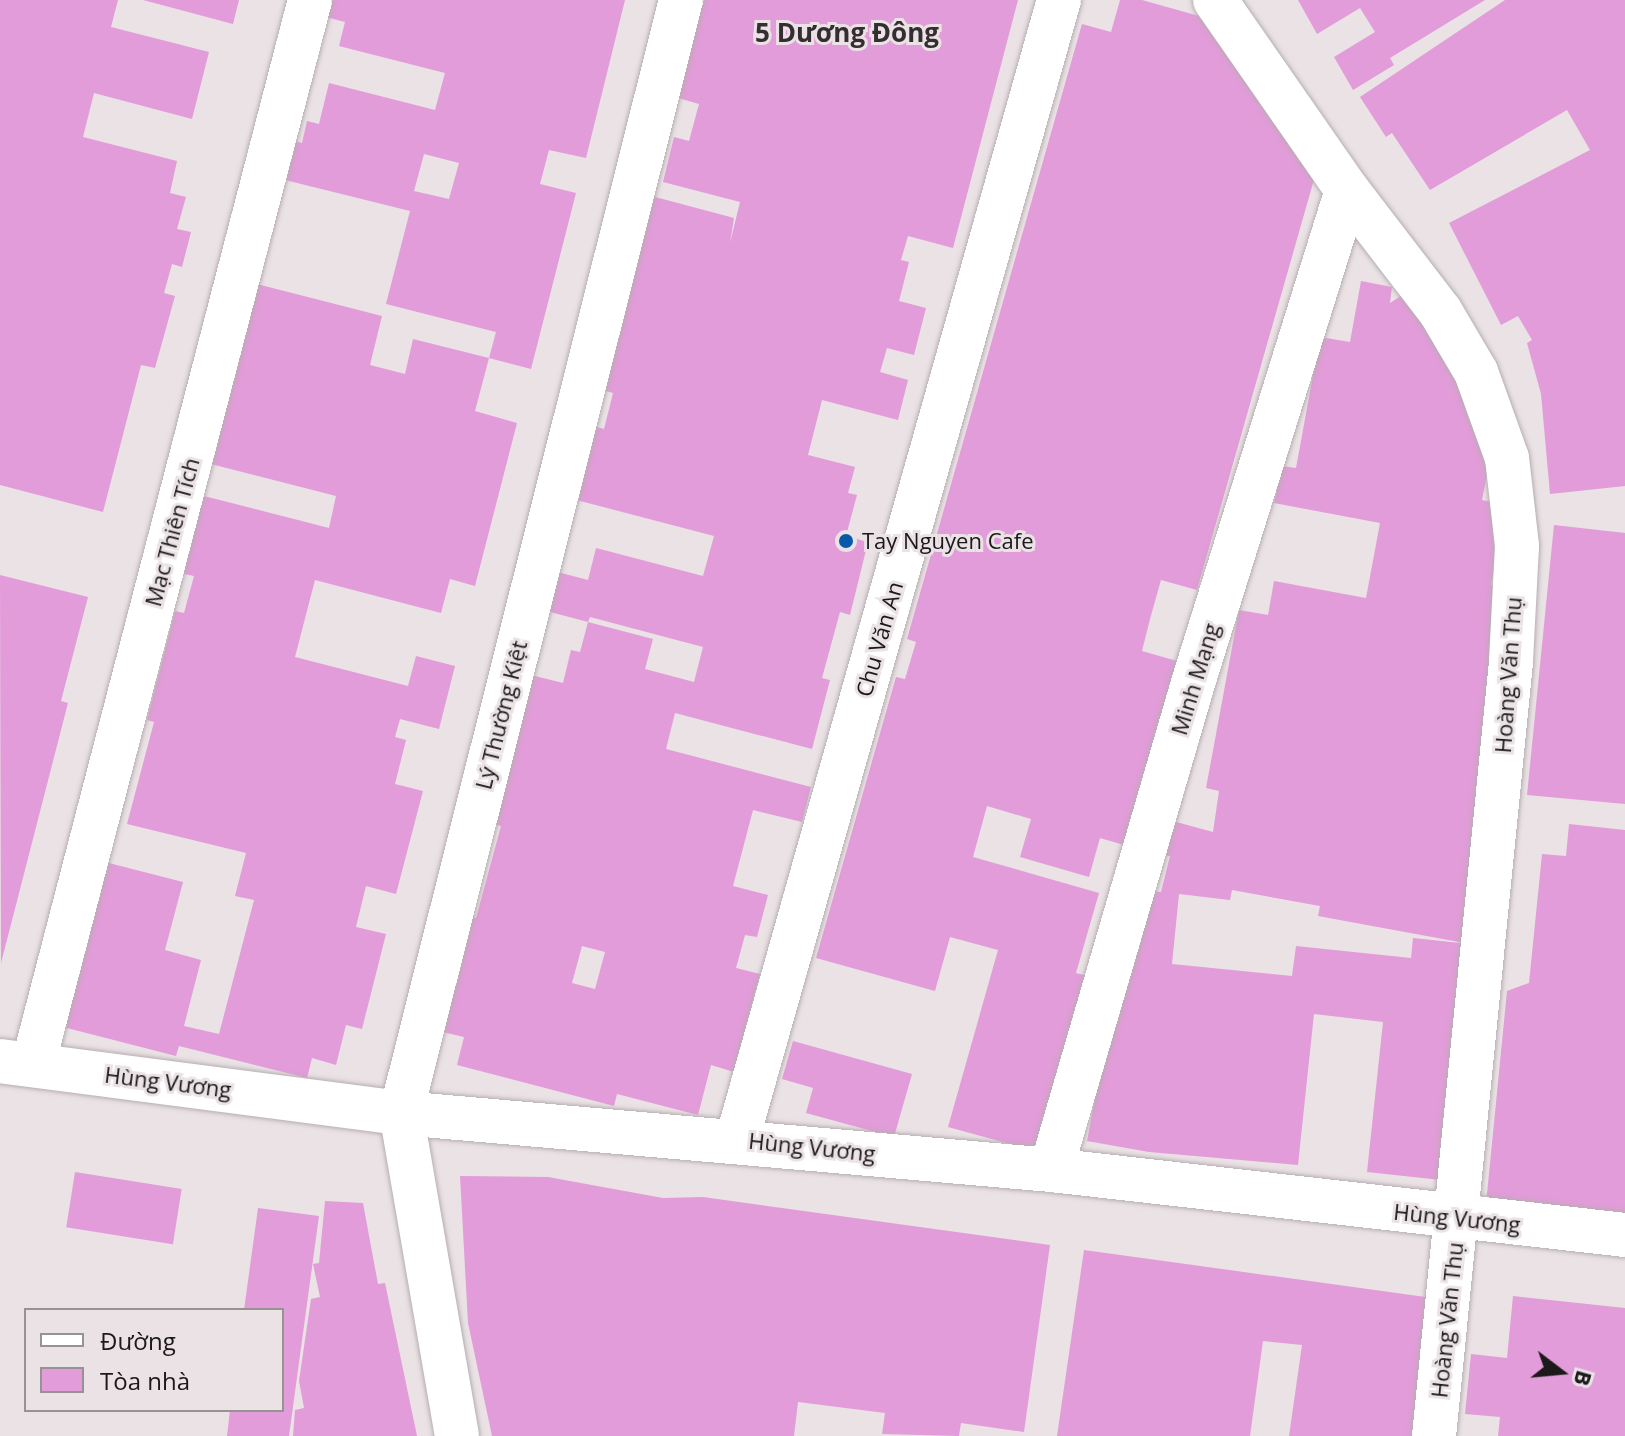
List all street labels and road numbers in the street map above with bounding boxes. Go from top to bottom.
street label: Mạc Thiên Tích [139,455,205,609]
street label: Chu Văn An [850,578,908,700]
street label: Hoàng Văn Thụ [1489,596,1527,754]
street label: Minh Mạng [1165,620,1225,738]
street label: Lý Thường Kiệt [470,638,532,792]
street label: Hùng Vương [103,1061,233,1103]
street label: Hùng Vương [747,1127,877,1167]
street label: Hùng Vương [1392,1198,1522,1238]
street label: Hoàng Văn Thụ [1426,1241,1468,1399]

